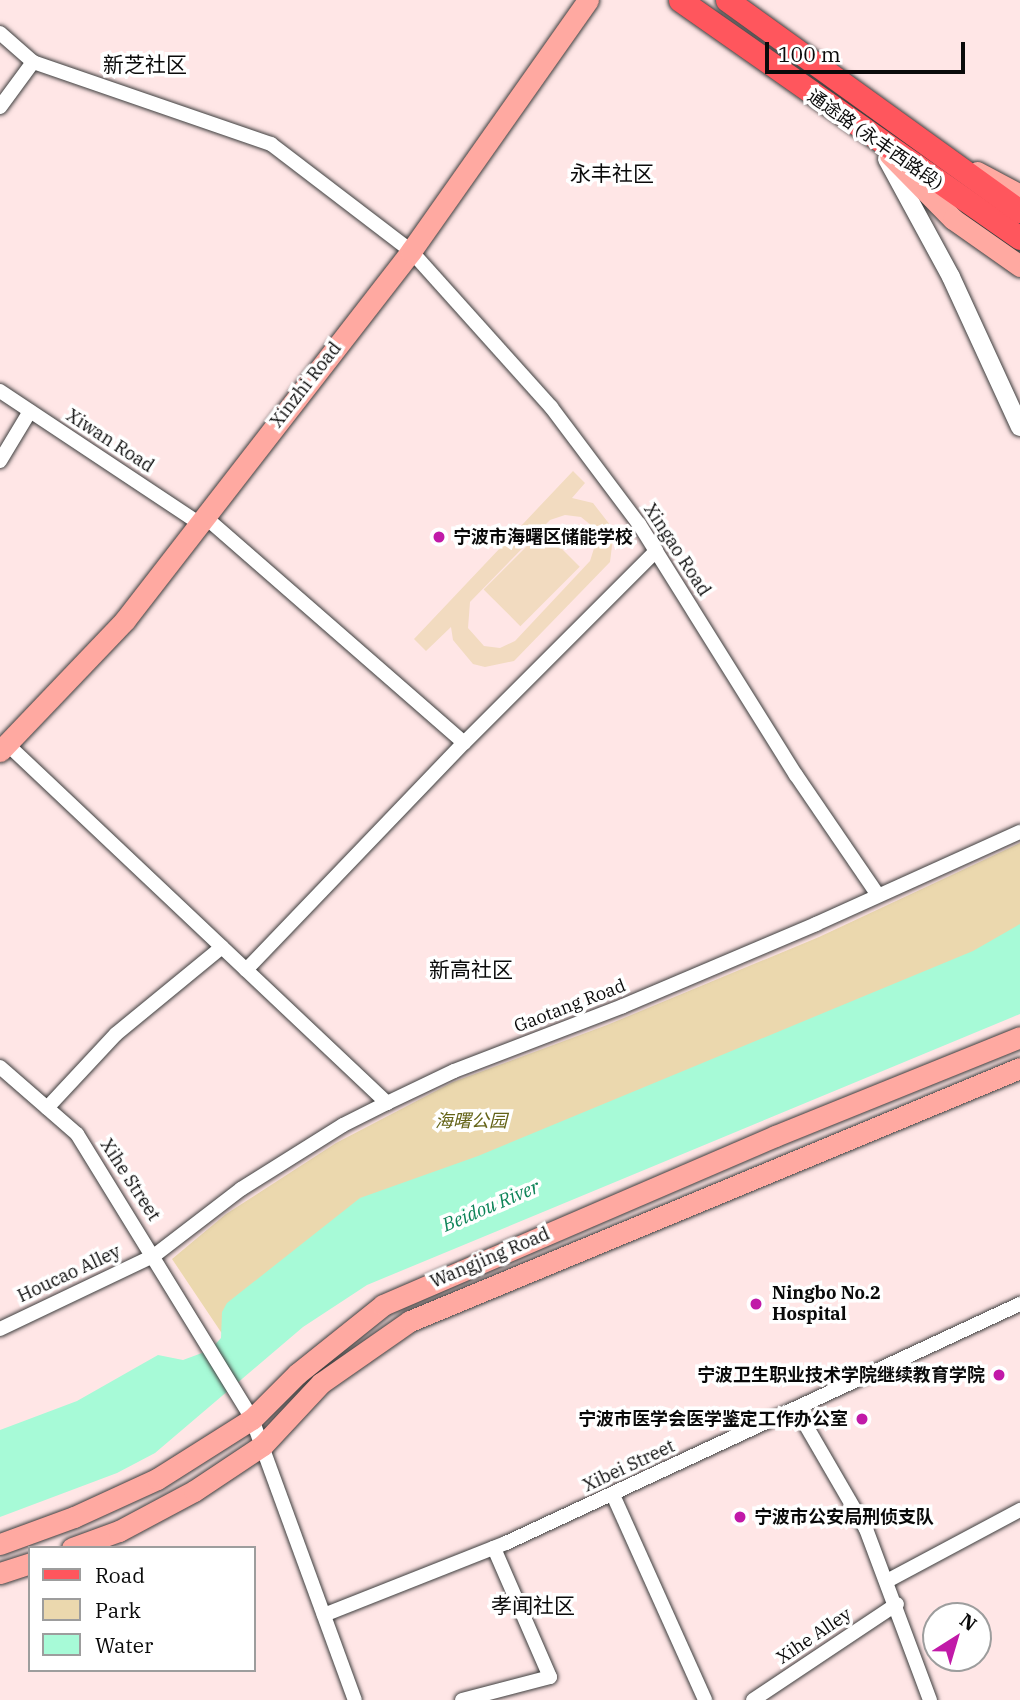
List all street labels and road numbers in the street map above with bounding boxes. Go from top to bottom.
street label: 通途路 (永丰西路段) [803,85,947,195]
street label: Xinzhi Road [266,338,346,432]
street label: Xiwan Road [62,405,158,477]
street label: Xingao Road [639,500,715,600]
street label: Gaotang Road [511,975,629,1037]
street label: Xihe Street [96,1135,164,1225]
street label: Wangjing Road [427,1223,553,1293]
street label: Houcao Alley [14,1241,124,1307]
street label: Xibei Street [580,1435,678,1497]
street label: Xihe Alley [773,1603,855,1669]

